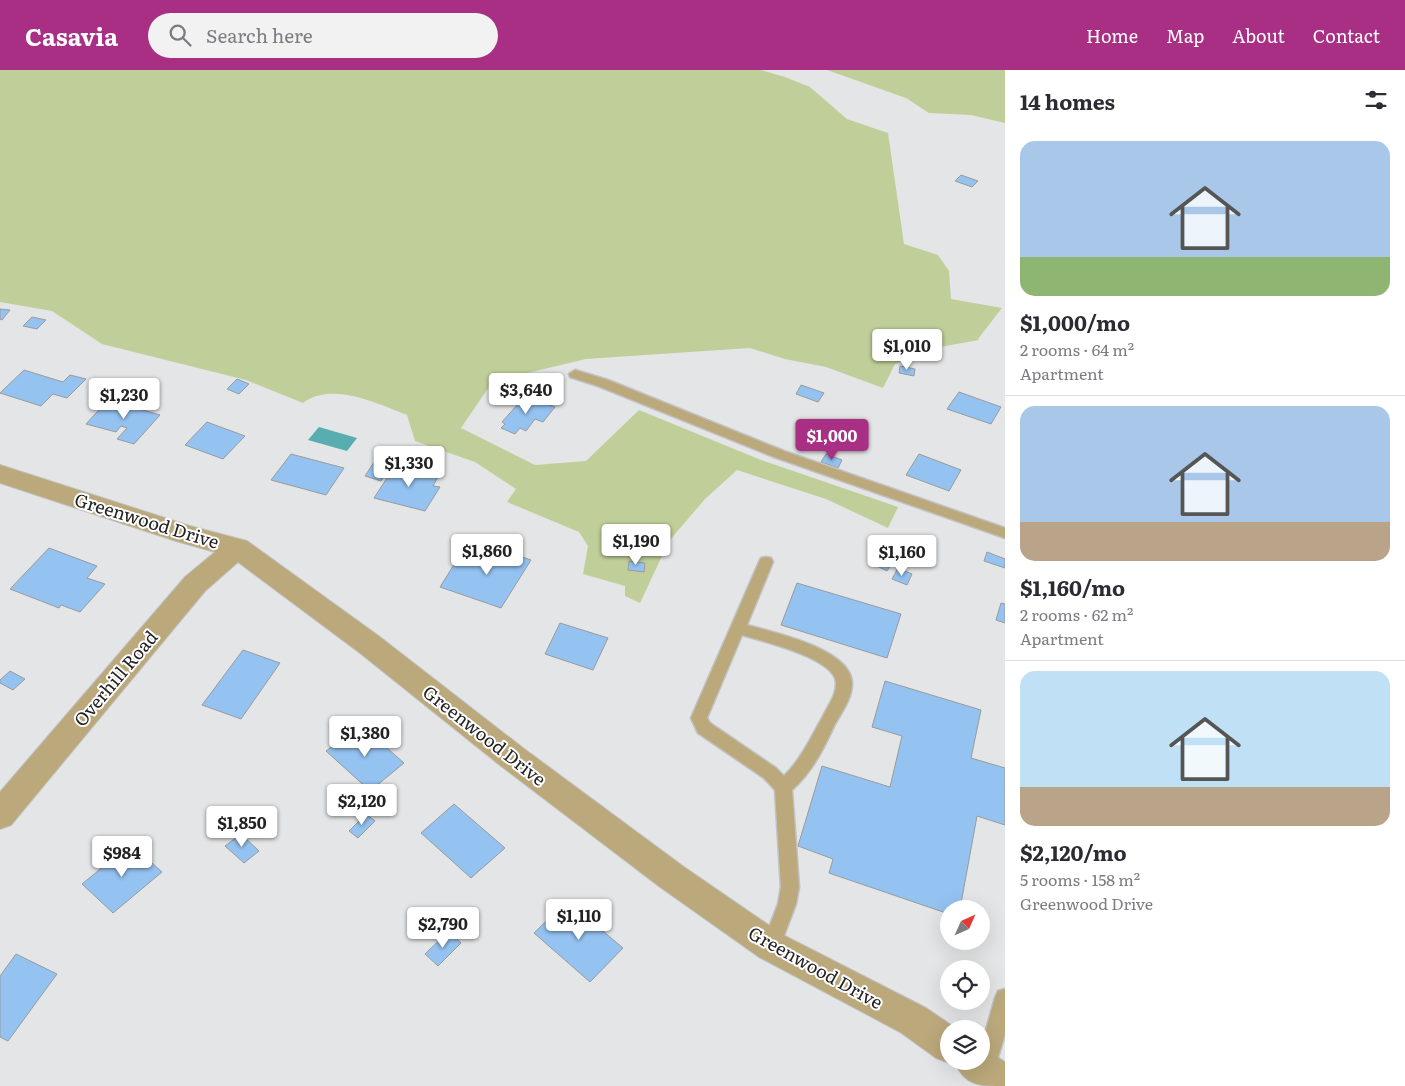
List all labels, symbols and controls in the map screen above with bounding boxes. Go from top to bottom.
search box [148,13,498,58]
text: Casavia [25,18,118,53]
icon: search [166,21,194,49]
text: Search here [206,21,313,49]
text: Home [1086,22,1138,49]
text: Map [1166,22,1204,49]
text: About [1232,22,1285,49]
text: Contact [1313,22,1380,49]
text: 14 homes [1020,85,1115,116]
icon: filters [1362,86,1390,114]
icon: home [1160,173,1250,263]
text: $1,000/mo [1020,306,1130,337]
pin: $1,010 [866,328,948,371]
text: $1,010 [883,333,931,357]
text: 2 rooms · 64 m² [1020,337,1134,361]
text: Apartment [1020,361,1104,385]
pin: $3,640 [485,372,567,415]
text: $3,640 [500,377,552,401]
pin: $1,230 [83,378,165,420]
text: $1,230 [100,382,148,406]
pin: $1,000 [791,418,873,461]
text: $1,000 [807,423,857,447]
icon: home [1160,439,1250,529]
pin: $1,330 [368,446,450,488]
text: $1,330 [385,450,433,474]
street label: Greenwood Drive [71,485,223,555]
pin: $1,190 [595,524,677,566]
text: $1,190 [612,528,660,552]
pin: $1,860 [446,534,528,576]
pin: $1,160 [861,534,943,577]
text: $1,860 [462,538,512,562]
text: $1,160 [878,539,926,563]
text: $1,160/mo [1020,571,1125,602]
text: 2 rooms · 62 m² [1020,602,1133,626]
street label: Overhill Road [67,624,163,732]
text: Apartment [1020,626,1104,650]
street label: Greenwood Drive [418,678,552,792]
icon: home [1160,704,1250,794]
pin: $1,380 [324,716,406,758]
text: $1,380 [340,720,390,744]
pin: $2,120 [321,784,403,826]
text: $2,120 [338,788,386,812]
pin: $1,850 [201,806,283,848]
text: $1,850 [217,810,267,834]
pin: $984 [92,836,152,878]
text: $2,120/mo [1020,836,1127,867]
text: $984 [103,840,141,864]
text: 5 rooms · 158 m² [1020,867,1140,891]
text: Greenwood Drive [1020,891,1153,915]
pin: $1,110 [538,898,620,941]
north arrow [940,900,990,950]
map controls [940,900,990,1070]
text: $1,110 [557,903,601,927]
pin: $2,790 [402,906,484,949]
text: $2,790 [418,911,468,935]
street label: Greenwood Drive [744,919,888,1015]
button: locate [940,960,990,1010]
button: layers [940,1020,990,1070]

